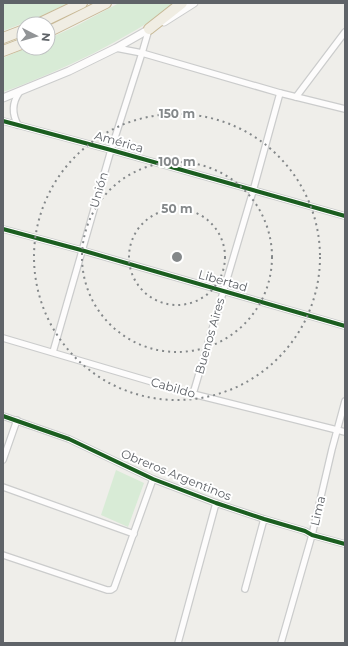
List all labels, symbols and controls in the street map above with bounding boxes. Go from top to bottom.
north arrow [16,16,56,56]
text: N [39,32,53,42]
text: 150 m [159,106,195,121]
street label: América [93,127,145,156]
text: 100 m [159,154,195,169]
street label: Unión [86,170,111,209]
text: 50 m [161,201,193,216]
centre of rings [170,250,184,264]
street label: Libertad [197,266,249,295]
street label: Buenos Aires [191,296,228,376]
street label: Cabildo [149,374,197,401]
street label: Obreros Argentinos [119,446,234,504]
street label: Lima [307,495,328,527]

